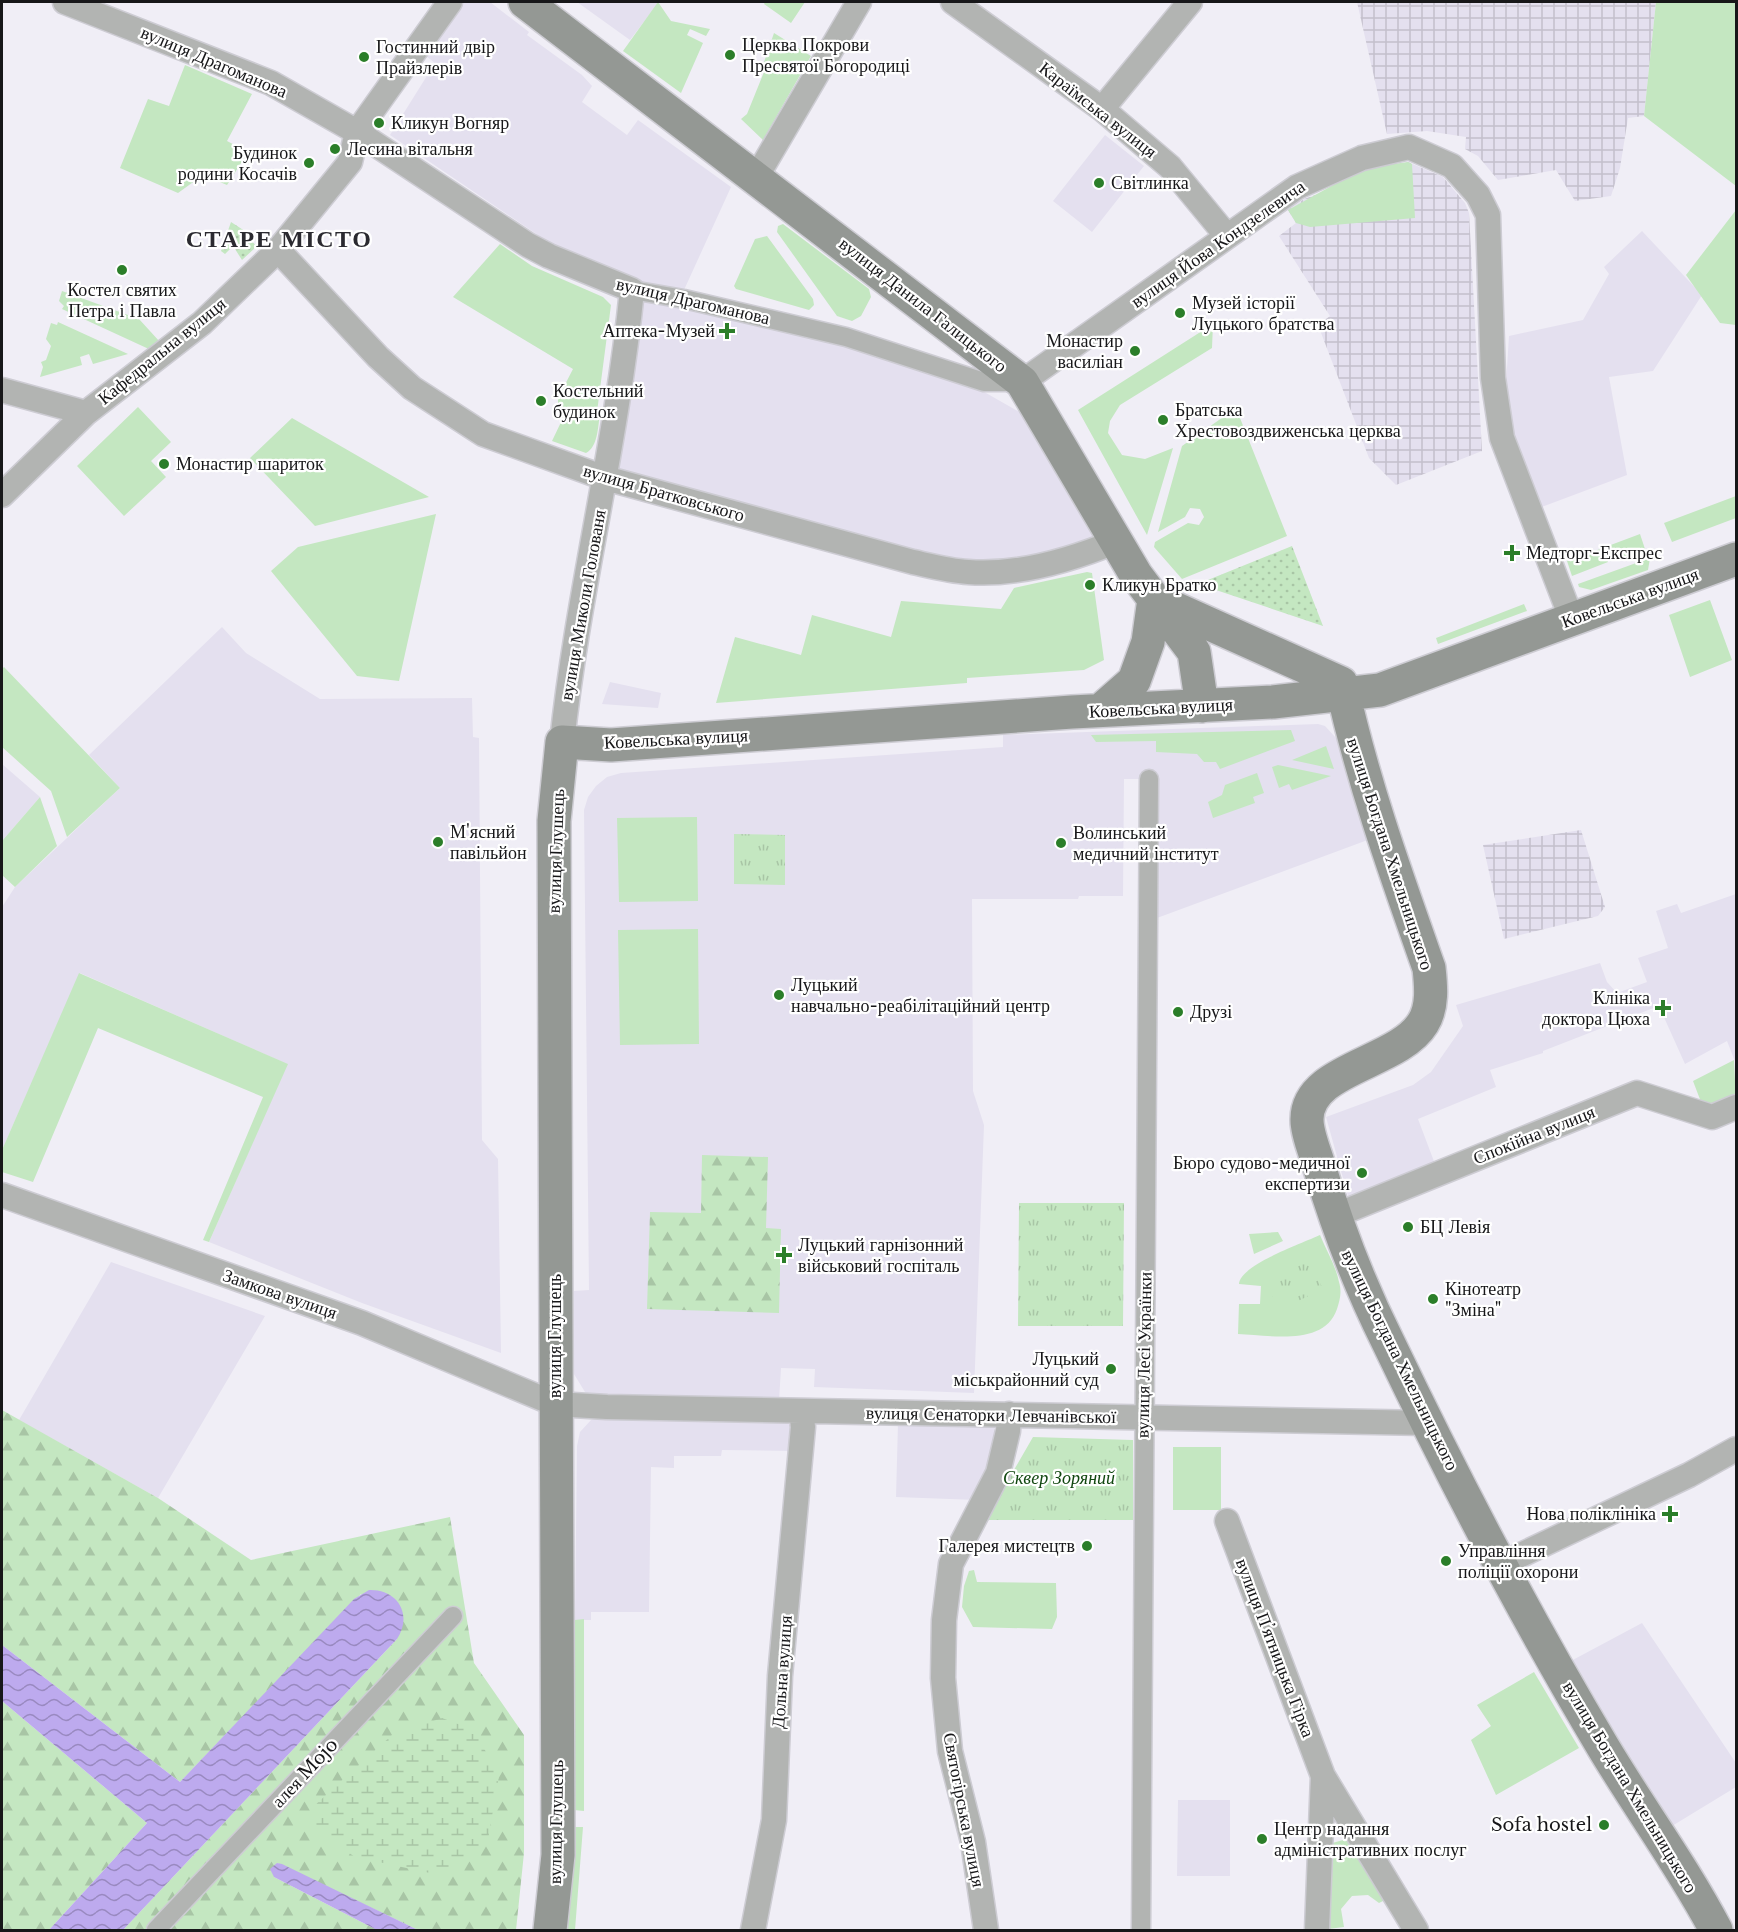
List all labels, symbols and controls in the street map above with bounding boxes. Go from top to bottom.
street label: вулиця Драгоманова [138,21,290,103]
place label: Церква Покрови Пресвятої Богородиці [742,34,910,77]
place label: Гостинний двір Прайзлерів [376,36,495,79]
marker: Церква Покрови Пресвятої Богородиці [723,48,737,62]
marker: Гостинний двір Прайзлерів [357,50,371,64]
street label: Караїмська вулиця [1035,57,1161,163]
place label: Кликун Вогняр [391,112,509,134]
marker: Кликун Вогняр [372,116,386,130]
place label: Лесина вітальня [347,138,473,160]
place label: Будинок родини Косачів [178,142,297,185]
marker: Лесина вітальня [328,142,342,156]
marker: Будинок родини Косачів [302,156,316,170]
place label: Світлинка [1111,172,1189,194]
street label: вулиця Йова Кондзелевича [1127,175,1309,313]
marker: Світлинка [1092,176,1106,190]
district label: СТАРЕ МІСТО [186,224,372,253]
street label: вулиця Данила Галицького [835,233,1011,377]
marker: Костел святих Петра і Павла [115,263,129,277]
street label: вулиця Драгоманова [614,273,772,329]
place label: Костел святих Петра і Павла [67,279,177,322]
place label: Музей історії Луцького братства [1192,292,1334,335]
street label: Кафедральна вулиця [94,293,230,409]
marker: Музей історії Луцького братства [1173,306,1187,320]
place label: Аптека-Музей [602,320,715,342]
marker: Аптека-Музей [720,324,734,338]
place label: Монастир василіан [1046,330,1123,373]
marker: Монастир василіан [1128,344,1142,358]
place label: Костельний будинок [553,380,644,423]
marker: Костельний будинок [534,394,548,408]
place label: Братська Хрестовоздвиженська церква [1175,399,1401,442]
marker: Братська Хрестовоздвиженська церква [1156,413,1170,427]
place label: Монастир шариток [176,453,324,475]
marker: Монастир шариток [157,457,171,471]
street label: вулиця Братковського [581,459,747,527]
street label: вулиця Миколи Голованя [555,508,611,702]
place label: Медторг-Експрес [1526,542,1662,564]
marker: Медторг-Експрес [1503,544,1521,562]
street label: Ковельська вулиця [1559,563,1701,633]
place label: Кликун Братко [1102,574,1216,596]
marker: Кликун Братко [1083,578,1097,592]
street label: Ковельська вулиця [1088,693,1234,723]
street label: Ковельська вулиця [603,724,749,754]
street label: вулиця Богдана Хмельницького [1342,735,1438,973]
street label: вулиця Глушець [543,788,569,914]
place label: М'ясний павільйон [450,821,527,864]
place label: Волинський медичний інститут [1073,822,1219,865]
marker: М'ясний павільйон [431,835,445,849]
marker: Волинський медичний інститут [1054,836,1068,850]
place label: Луцький навчально-реабілітаційний центр [791,974,1050,1017]
place label: Клініка доктора Цюха [1542,987,1650,1030]
marker: Луцький навчально-реабілітаційний центр [772,988,786,1002]
marker: Клініка доктора Цюха [1654,999,1672,1017]
place label: Друзі [1190,1001,1232,1023]
marker: Друзі [1171,1005,1185,1019]
street label: Спокійна вулиця [1470,1101,1598,1169]
place label: Бюро судово-медичної експертизи [1173,1152,1350,1195]
marker: Бюро судово-медичної експертизи [1355,1166,1369,1180]
place label: БЦ Левія [1420,1216,1490,1238]
marker: БЦ Левія [1401,1220,1415,1234]
place label: Луцький гарнізонний військовий госпіталь [798,1234,964,1277]
marker: Луцький гарнізонний військовий госпіталь [775,1246,793,1264]
street label: вулиця Богдана Хмельницького [1337,1246,1463,1474]
street label: Замкова вулиця [220,1264,340,1324]
street label: вулиця Лесі Українки [1132,1271,1156,1438]
street label: вулиця Глушець [544,1274,566,1398]
place label: Кінотеатр "Зміна" [1445,1278,1521,1321]
marker: Кінотеатр "Зміна" [1426,1292,1440,1306]
place label: Луцький міськрайонний суд [954,1348,1099,1391]
marker: Луцький міськрайонний суд [1104,1362,1118,1376]
street label: вулиця Сенаторки Левчанівської [866,1402,1116,1428]
park label: Сквер Зоряний [1003,1467,1115,1489]
place label: Нова поліклініка [1526,1503,1656,1525]
marker: Нова поліклініка [1661,1505,1679,1523]
place label: Галерея мистецтв [939,1535,1075,1557]
marker: Галерея мистецтв [1080,1539,1094,1553]
place label: Управління поліції охорони [1458,1540,1579,1583]
marker: Управління поліції охорони [1439,1554,1453,1568]
street label: вулиця Пʼятницька Гірка [1231,1555,1319,1741]
street label: Дольна вулиця [767,1615,797,1729]
street label: вулиця Богдана Хмельницького [1558,1677,1702,1897]
street label: Святогірська вулиця [938,1731,990,1889]
street label: алея Mojo [267,1734,343,1812]
street label: вулиця Глушець [544,1760,568,1884]
place label: Sofa hostel [1491,1814,1592,1836]
place label: Центр надання адміністративних послуг [1274,1818,1467,1861]
marker: Sofa hostel [1597,1818,1611,1832]
marker: Центр надання адміністративних послуг [1255,1832,1269,1846]

